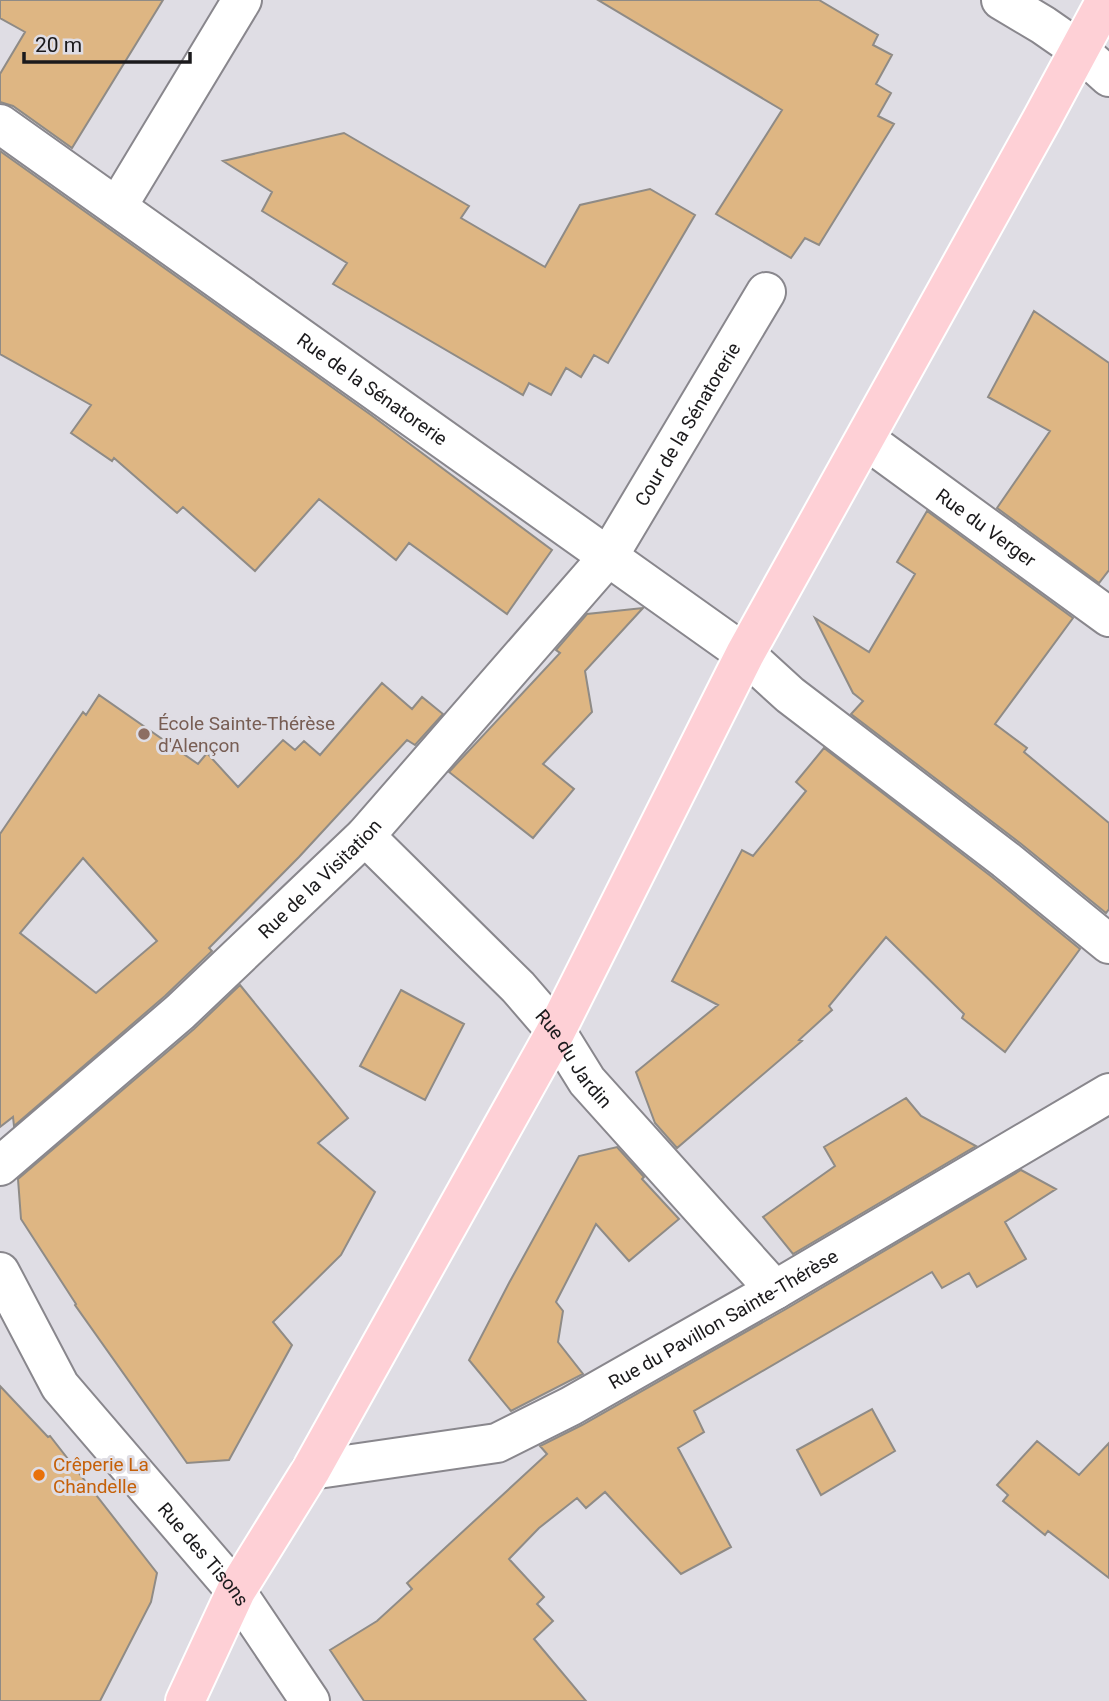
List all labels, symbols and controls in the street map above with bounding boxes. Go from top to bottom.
scale bar [24,21,191,65]
text: 20 m [35,33,82,57]
street label: Rue de la Sénatorerie [293,328,452,451]
street label: Cour de la Sénatorerie [630,338,745,510]
street label: Rue du Verger [931,484,1041,572]
place label: École Sainte-Thérèse d'Alençon [158,712,335,757]
marker: École Sainte-Thérèse d'Alençon [136,726,152,742]
street label: Rue de la Visitation [254,815,386,943]
street label: Rue du Jardin [531,1005,617,1113]
street label: Rue du Pavillon Sainte-Thérèse [605,1244,842,1394]
place label: Crêperie La Chandelle [53,1453,149,1498]
marker: Crêperie La Chandelle [31,1467,47,1483]
street label: Rue des Tisons [153,1498,254,1611]

